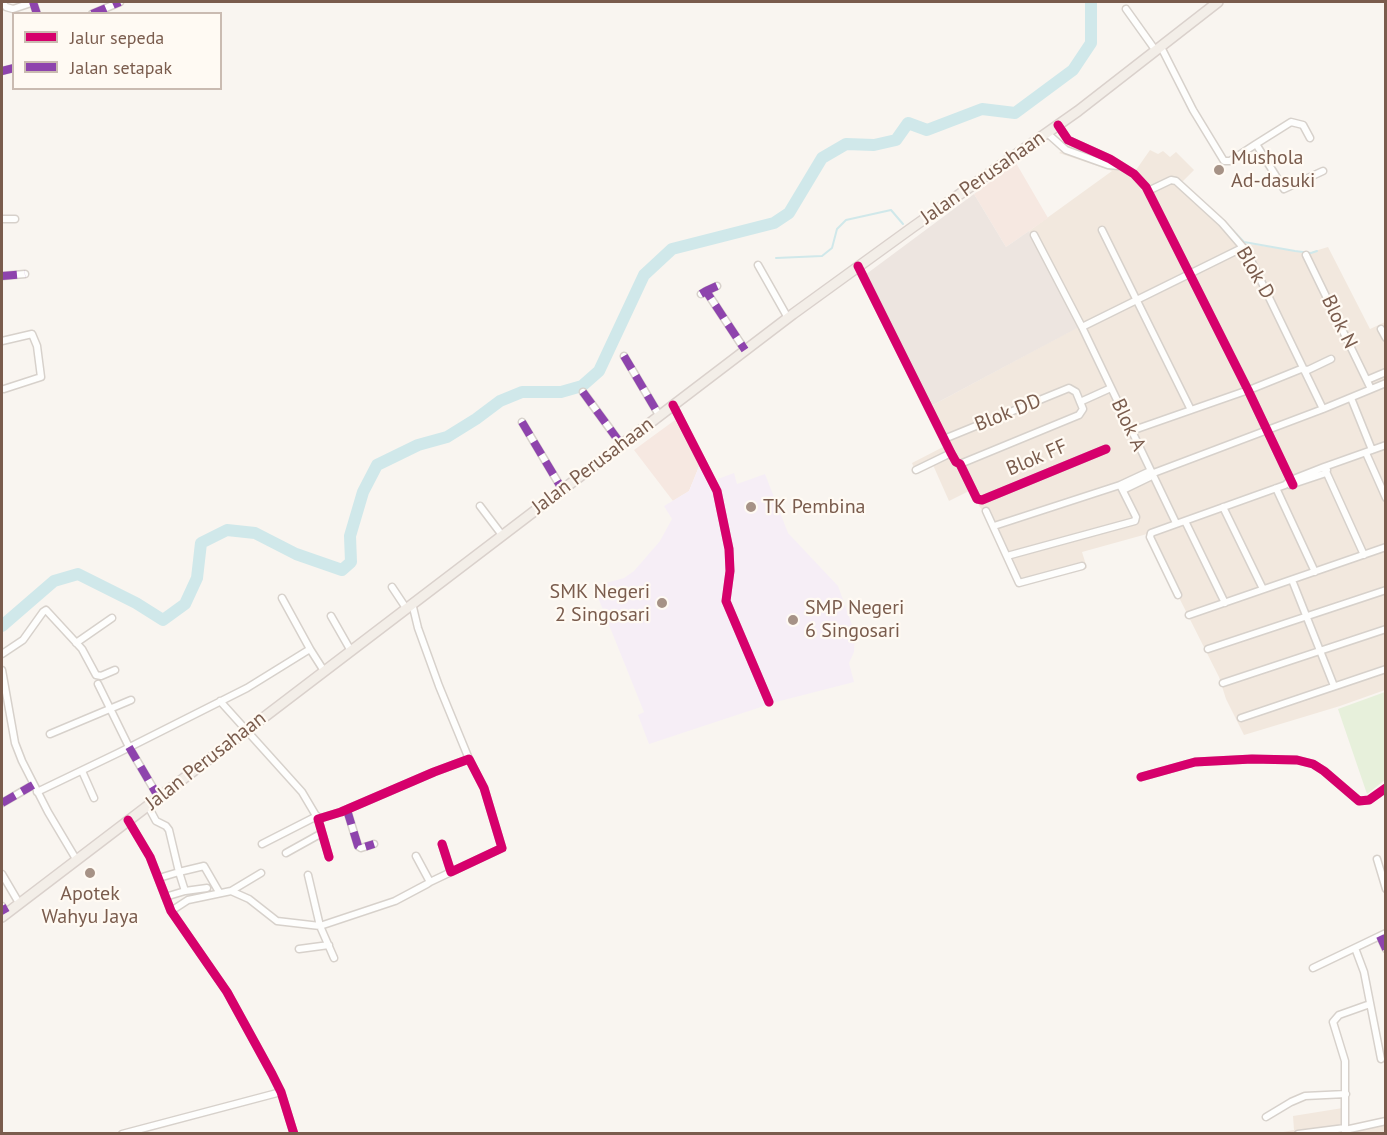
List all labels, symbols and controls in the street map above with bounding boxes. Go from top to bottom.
legend [12,12,222,90]
text: Jalur sepeda [70,26,164,49]
text: Jalan setapak [70,56,172,79]
street label: Jalan Perusahaan [916,126,1050,230]
place label: Mushola Ad-dasuki [1231,146,1315,193]
marker: Mushola Ad-dasuki [1212,163,1226,177]
street label: Blok D [1231,243,1279,303]
street label: Blok N [1316,291,1362,353]
street label: Blok DD [971,389,1045,437]
street label: Blok A [1106,395,1150,455]
street label: Jalan Perusahaan [527,412,659,520]
street label: Blok FF [1003,434,1071,482]
place label: TK Pembina [763,495,866,519]
marker: TK Pembina [744,500,758,514]
place label: SMK Negeri 2 Singosari [550,580,650,627]
marker: SMK Negeri 2 Singosari [655,596,669,610]
place label: SMP Negeri 6 Singosari [805,596,904,643]
marker: SMP Negeri 6 Singosari [786,613,800,627]
street label: Jalan Perusahaan [141,707,271,815]
marker: Apotek Wahyu Jaya [83,866,97,880]
place label: Apotek Wahyu Jaya [41,882,139,929]

